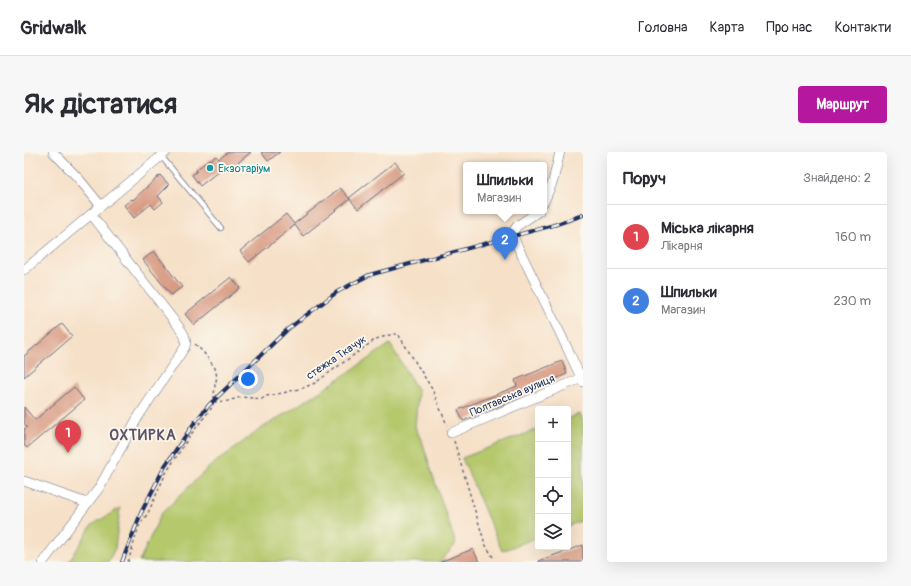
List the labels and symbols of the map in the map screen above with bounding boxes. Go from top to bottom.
place label: Екзотаріум [218,162,270,175]
marker: Екзотаріум [205,163,215,173]
pin: 2 [492,227,518,260]
street label: стежка Ткачук [304,332,369,382]
your location [238,369,258,389]
street label: Полтавська вулиця [468,372,557,419]
pin: 1 [55,420,81,453]
district label: ОХТИРКА [109,426,177,445]

